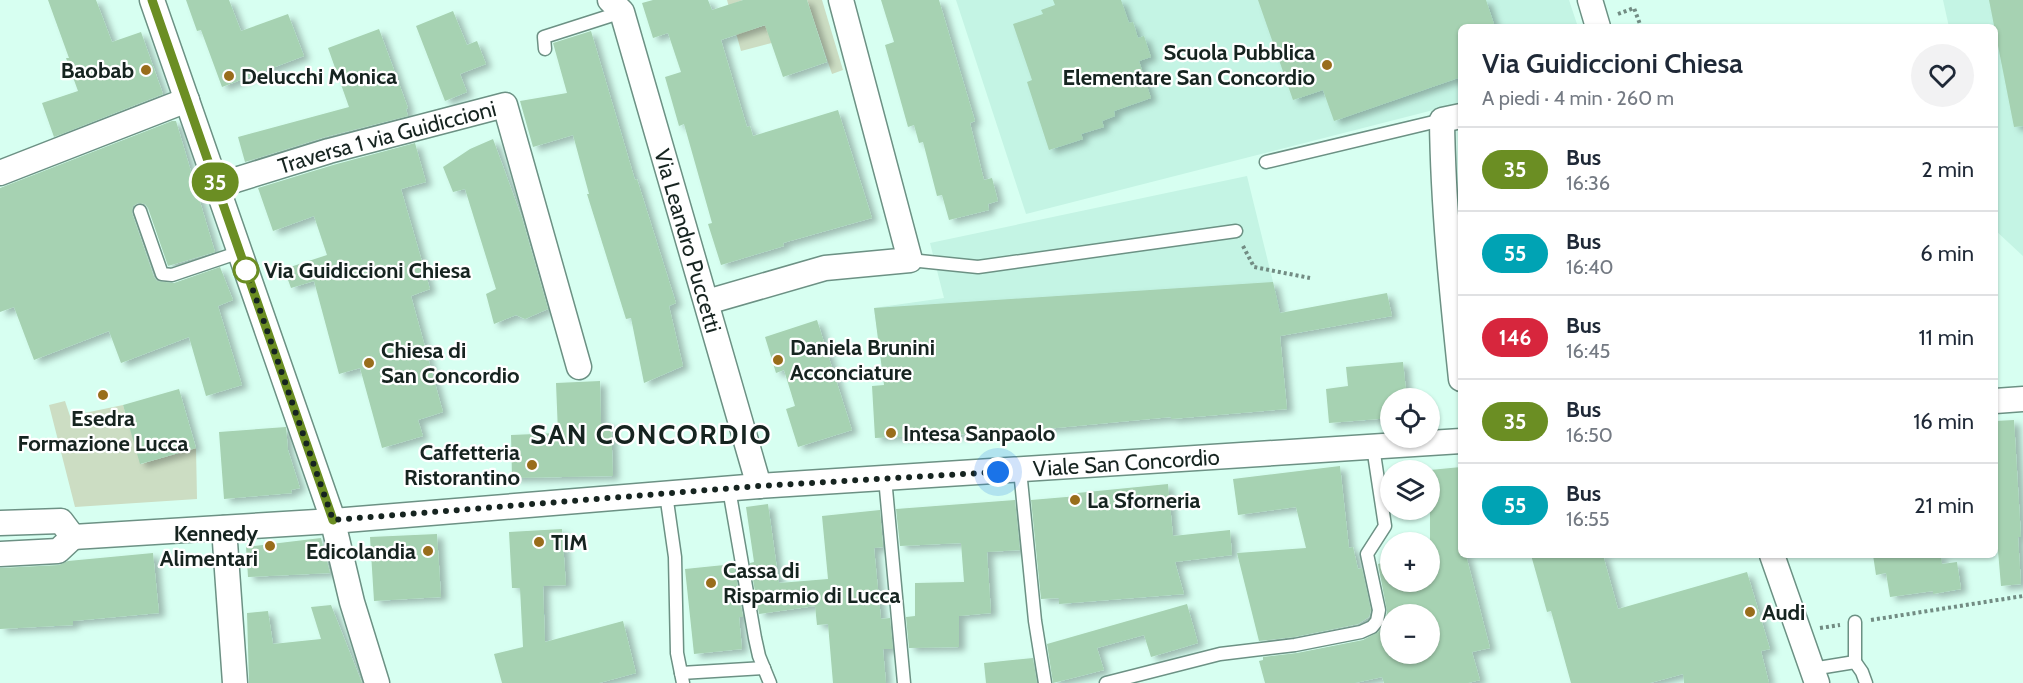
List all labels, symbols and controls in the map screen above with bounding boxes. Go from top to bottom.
place label: Scuola Pubblica Elementare San Concordio [1063,39,1315,91]
button: heart [1911,44,1974,107]
text: Via Guidiccioni Chiesa [1482,46,1743,80]
place label: Baobab [61,57,134,84]
marker: Scuola Pubblica Elementare San Concordio [1320,58,1334,72]
marker: Baobab [139,63,153,77]
place label: Delucchi Monica [241,63,397,90]
marker: Delucchi Monica [222,69,236,83]
text: A piedi · 4 min · 260 m [1482,86,1674,110]
street label: Traversa 1 via Guidiccioni [275,95,499,180]
text: Bus [1566,144,1601,171]
street label: Via Leandro Puccetti [648,146,727,336]
text: 2 min [1921,156,1974,183]
text: 35 [1504,157,1526,182]
line badge: 35 [188,162,242,201]
text: 35 [204,170,226,195]
text: 16:36 [1566,171,1610,195]
text: Bus [1566,228,1601,255]
text: 6 min [1920,240,1974,267]
text: 55 [1504,241,1526,266]
text: 16:40 [1566,255,1614,279]
marker: Via Guidiccioni Chiesa [233,257,259,283]
place label: Via Guidiccioni Chiesa [264,257,471,284]
text: Bus [1566,312,1601,339]
text: 11 min [1918,324,1974,351]
text: 146 [1499,325,1531,350]
place label: Daniela Brunini Acconciature [790,334,935,386]
place label: Chiesa di San Concordio [381,337,520,389]
text: 16:45 [1566,339,1610,363]
marker: Daniela Brunini Acconciature [771,353,785,367]
marker: Chiesa di San Concordio [362,356,376,370]
marker: Esedra Formazione Lucca [96,388,110,402]
map controls [1380,388,1440,664]
button: locate [1380,388,1440,448]
text: Bus [1566,396,1601,423]
place label: Esedra Formazione Lucca [17,405,189,457]
text: 16 min [1913,408,1974,435]
text: 35 [1504,409,1526,434]
district label: SAN CONCORDIO [530,417,772,451]
place label: Intesa Sanpaolo [903,420,1055,447]
text: 16:50 [1566,423,1613,447]
marker: Intesa Sanpaolo [884,426,898,440]
place label: Caffetteria Ristorantino [404,439,520,491]
street label: Viale San Concordio [1032,444,1220,482]
your location [983,457,1013,487]
marker: Caffetteria Ristorantino [525,458,539,472]
button: layers [1380,460,1440,520]
text: Bus [1566,480,1601,507]
place label: La Sforneria [1087,487,1201,514]
text: 21 min [1914,492,1974,519]
marker: La Sforneria [1068,493,1082,507]
text: 55 [1504,493,1526,518]
text: 16:55 [1566,507,1610,531]
place label: Kennedy Alimentari [160,520,258,572]
place label: TIM [551,529,588,556]
button: + [1380,532,1440,592]
marker: TIM [532,535,546,549]
place label: Edicolandia [306,538,416,565]
marker: Kennedy Alimentari [263,539,277,553]
marker: Edicolandia [421,544,435,558]
place label: Cassa di Risparmio di Lucca [723,557,901,609]
marker: Cassa di Risparmio di Lucca [704,576,718,590]
place label: Audi [1762,599,1805,626]
button: − [1380,604,1440,664]
marker: Audi [1743,605,1757,619]

